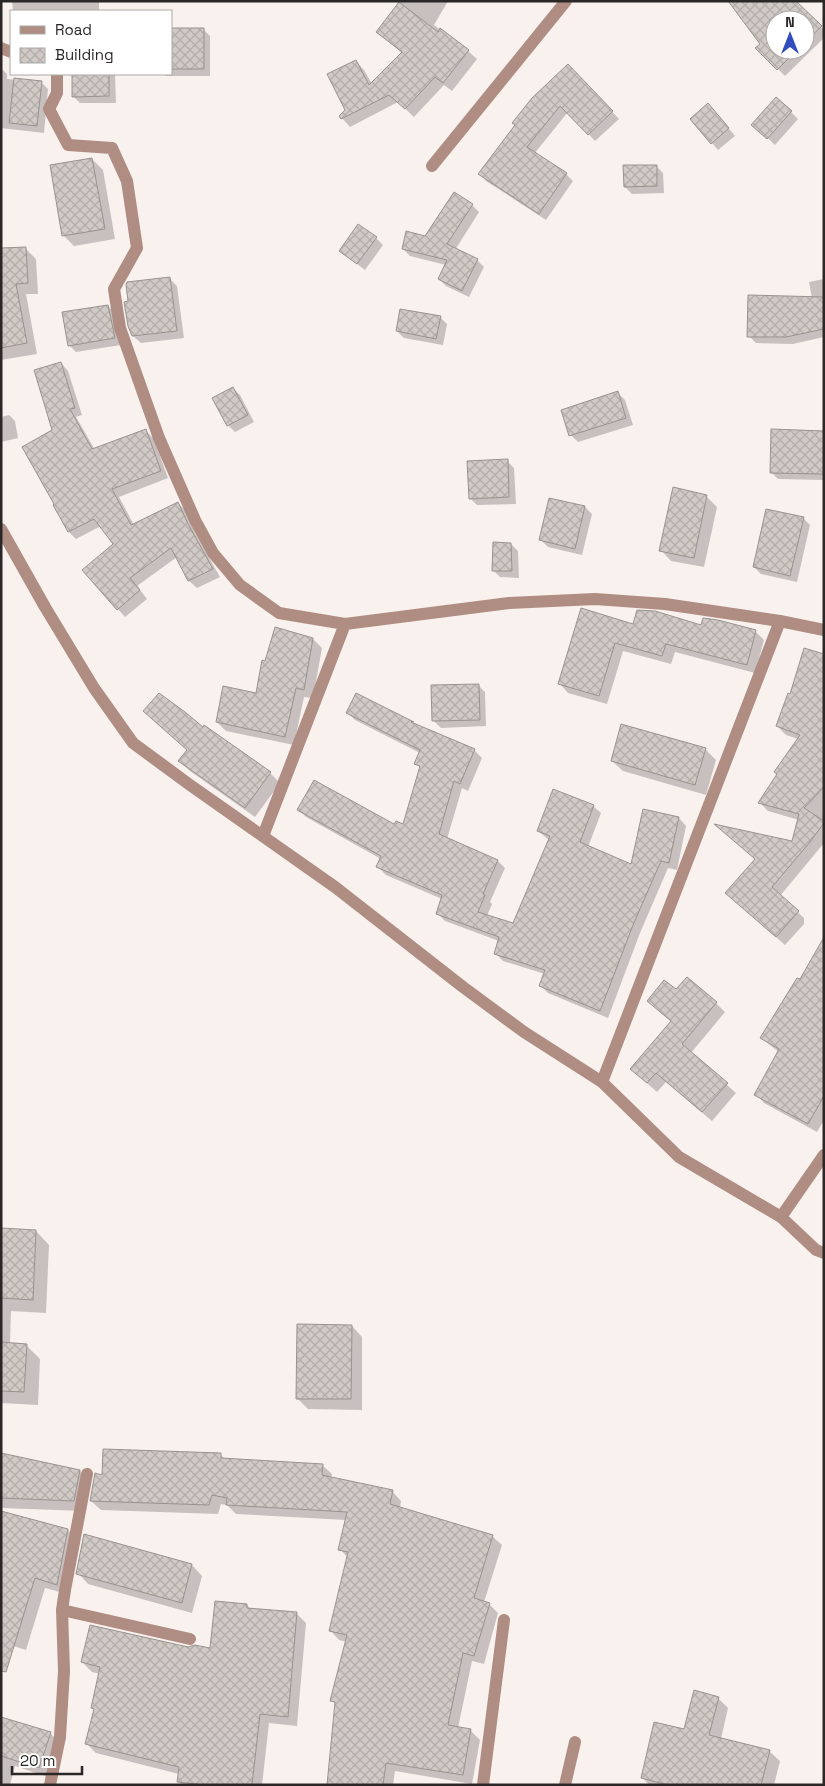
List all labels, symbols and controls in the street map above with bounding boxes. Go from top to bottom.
legend [10,10,172,75]
north arrow [765,10,815,60]
text: N [785,13,795,31]
text: Road [55,20,92,39]
text: Building [55,45,114,64]
scale bar [12,1744,82,1776]
text: 20 m [20,1751,55,1770]

